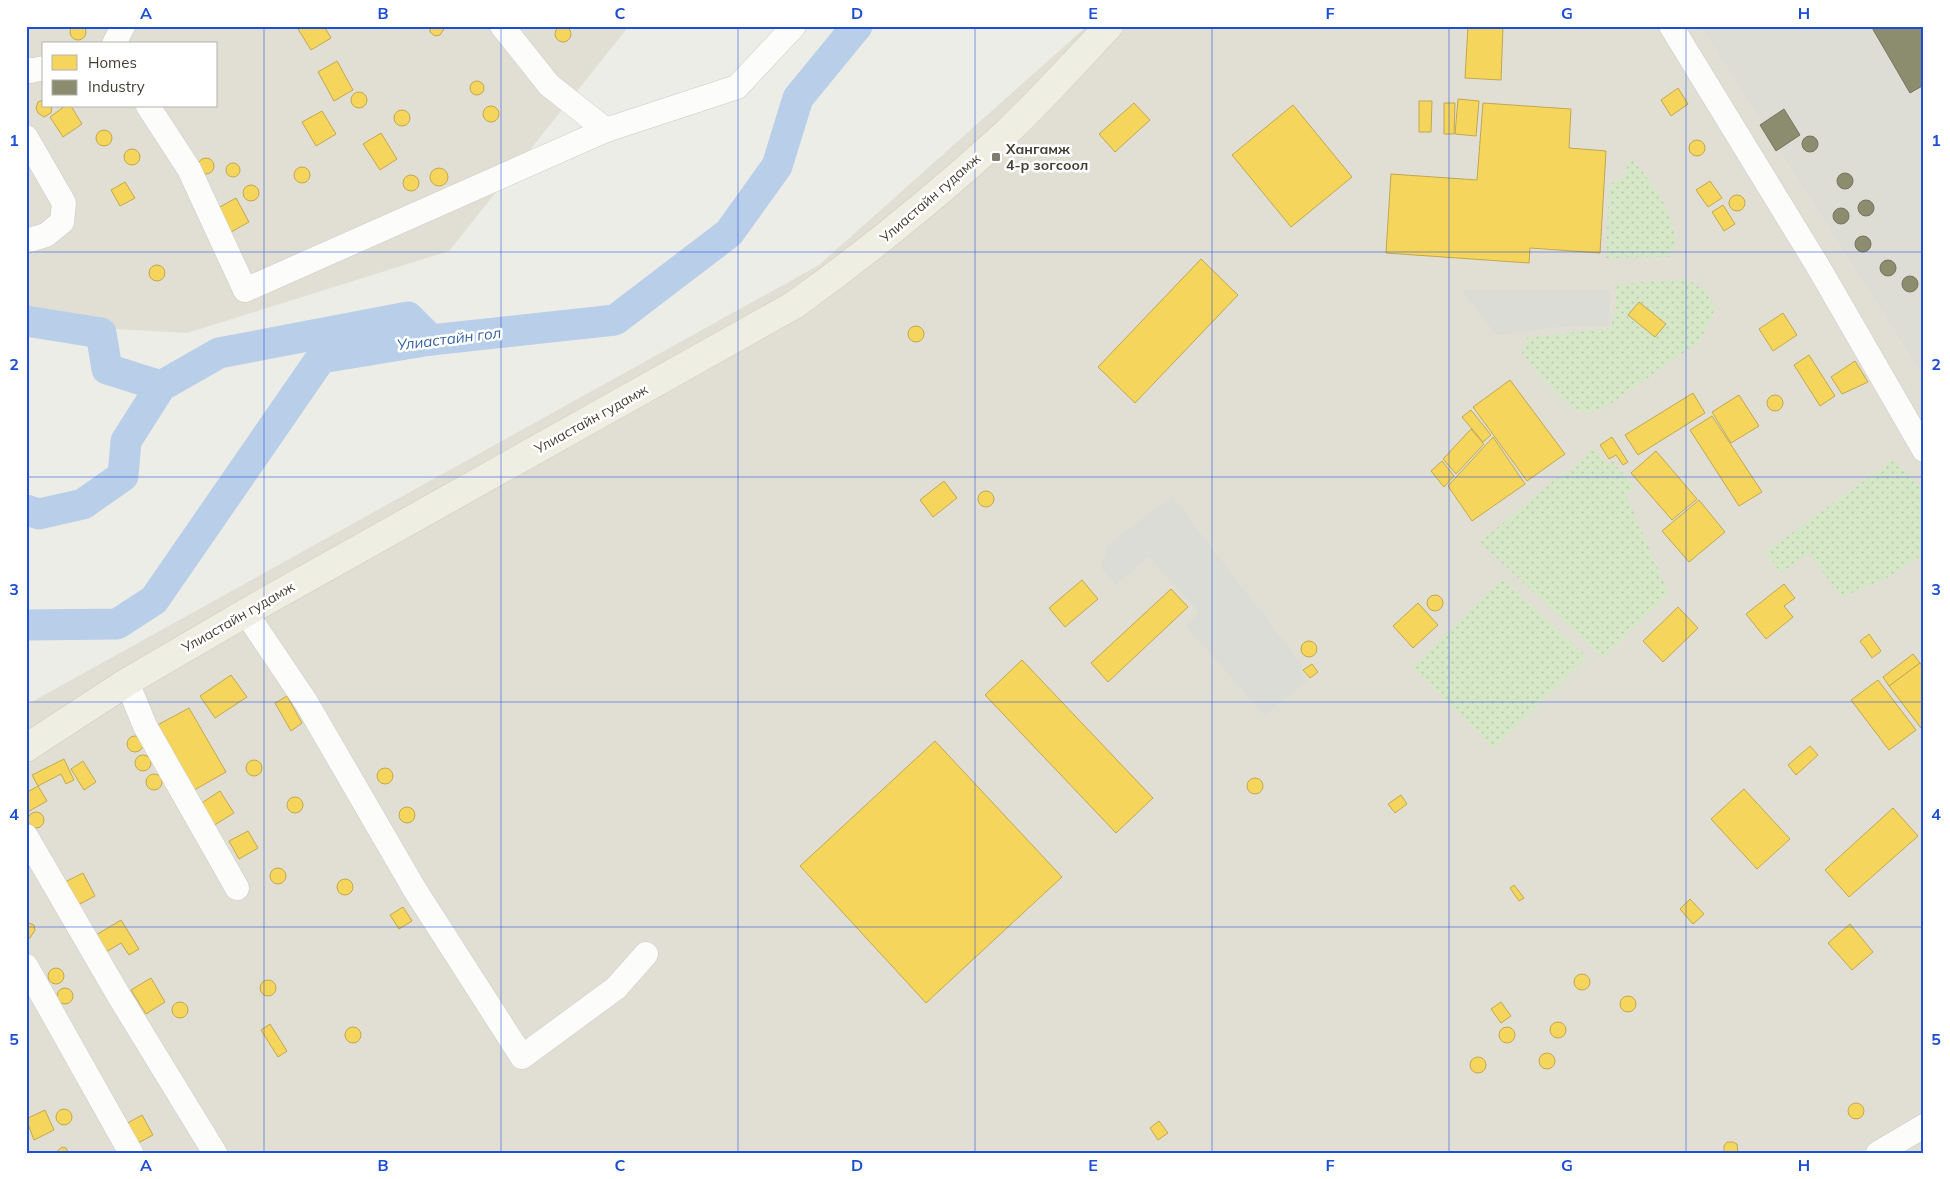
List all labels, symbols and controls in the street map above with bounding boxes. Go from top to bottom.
text: A [140,3,152,23]
text: B [377,3,389,23]
text: C [615,3,626,23]
text: D [851,3,863,23]
text: E [1088,3,1098,23]
text: F [1325,3,1335,23]
text: G [1561,3,1573,23]
text: H [1798,3,1810,23]
legend [42,42,218,108]
text: Homes [88,53,137,72]
text: Industry [88,77,145,96]
text: 1 [9,130,19,150]
text: 1 [1931,130,1941,150]
place label: Хангамж 4-р зогсоол [1005,140,1088,174]
street label: Улиастайн гудамж [875,149,984,247]
marker: Хангамж 4-р зогсоол [990,151,1002,163]
water label: Улиастайн гол [396,323,502,354]
text: 2 [9,354,19,374]
text: 2 [1931,354,1941,374]
street label: Улиастайн гудамж [530,380,651,458]
street label: Улиастайн гудамж [178,577,298,657]
text: 3 [9,579,19,599]
text: 3 [1931,579,1941,599]
text: 4 [9,804,19,824]
text: 4 [1931,804,1941,824]
text: 5 [9,1029,19,1049]
text: 5 [1931,1029,1941,1049]
text: A [140,1155,152,1175]
text: B [377,1155,389,1175]
text: C [615,1155,626,1175]
text: D [851,1155,863,1175]
text: E [1088,1155,1098,1175]
text: F [1325,1155,1335,1175]
text: G [1561,1155,1573,1175]
text: H [1798,1155,1810,1175]

